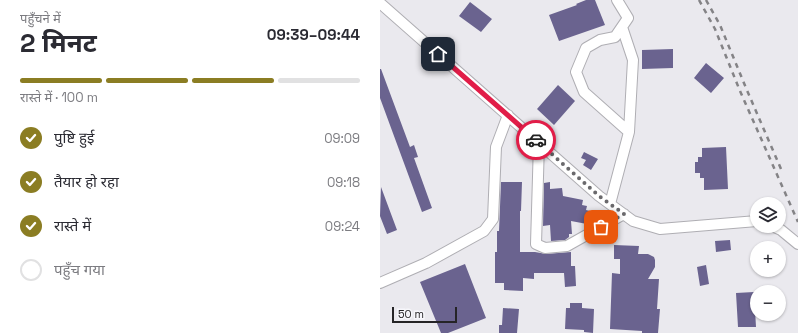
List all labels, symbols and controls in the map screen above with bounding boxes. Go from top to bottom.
text: पहुँचने में [20,10,61,27]
text: 09:39–09:44 [267,25,360,44]
text: 2 मिनट [20,26,97,60]
pin [421,37,455,71]
icon: home [427,43,449,65]
text: रास्ते में · 100 m [20,89,98,106]
courier [516,120,556,160]
icon: check [20,127,42,149]
text: पुष्टि हुई [54,128,94,147]
icon: car [525,129,547,151]
text: 09:09 [324,130,360,147]
icon: check [20,171,42,193]
text: तैयार हो रहा [54,172,119,191]
text: 09:18 [327,174,360,191]
map controls [750,197,786,321]
button: layers [750,197,786,233]
pin [584,210,618,244]
icon: check [20,215,42,237]
text: रास्ते में [54,216,91,235]
icon: bag [590,216,612,238]
text: 09:24 [325,218,360,235]
button: + [750,241,786,277]
text: पहुँच गया [54,260,105,279]
button: − [750,285,786,321]
scale bar [392,305,457,324]
text: 50 m [398,307,424,321]

